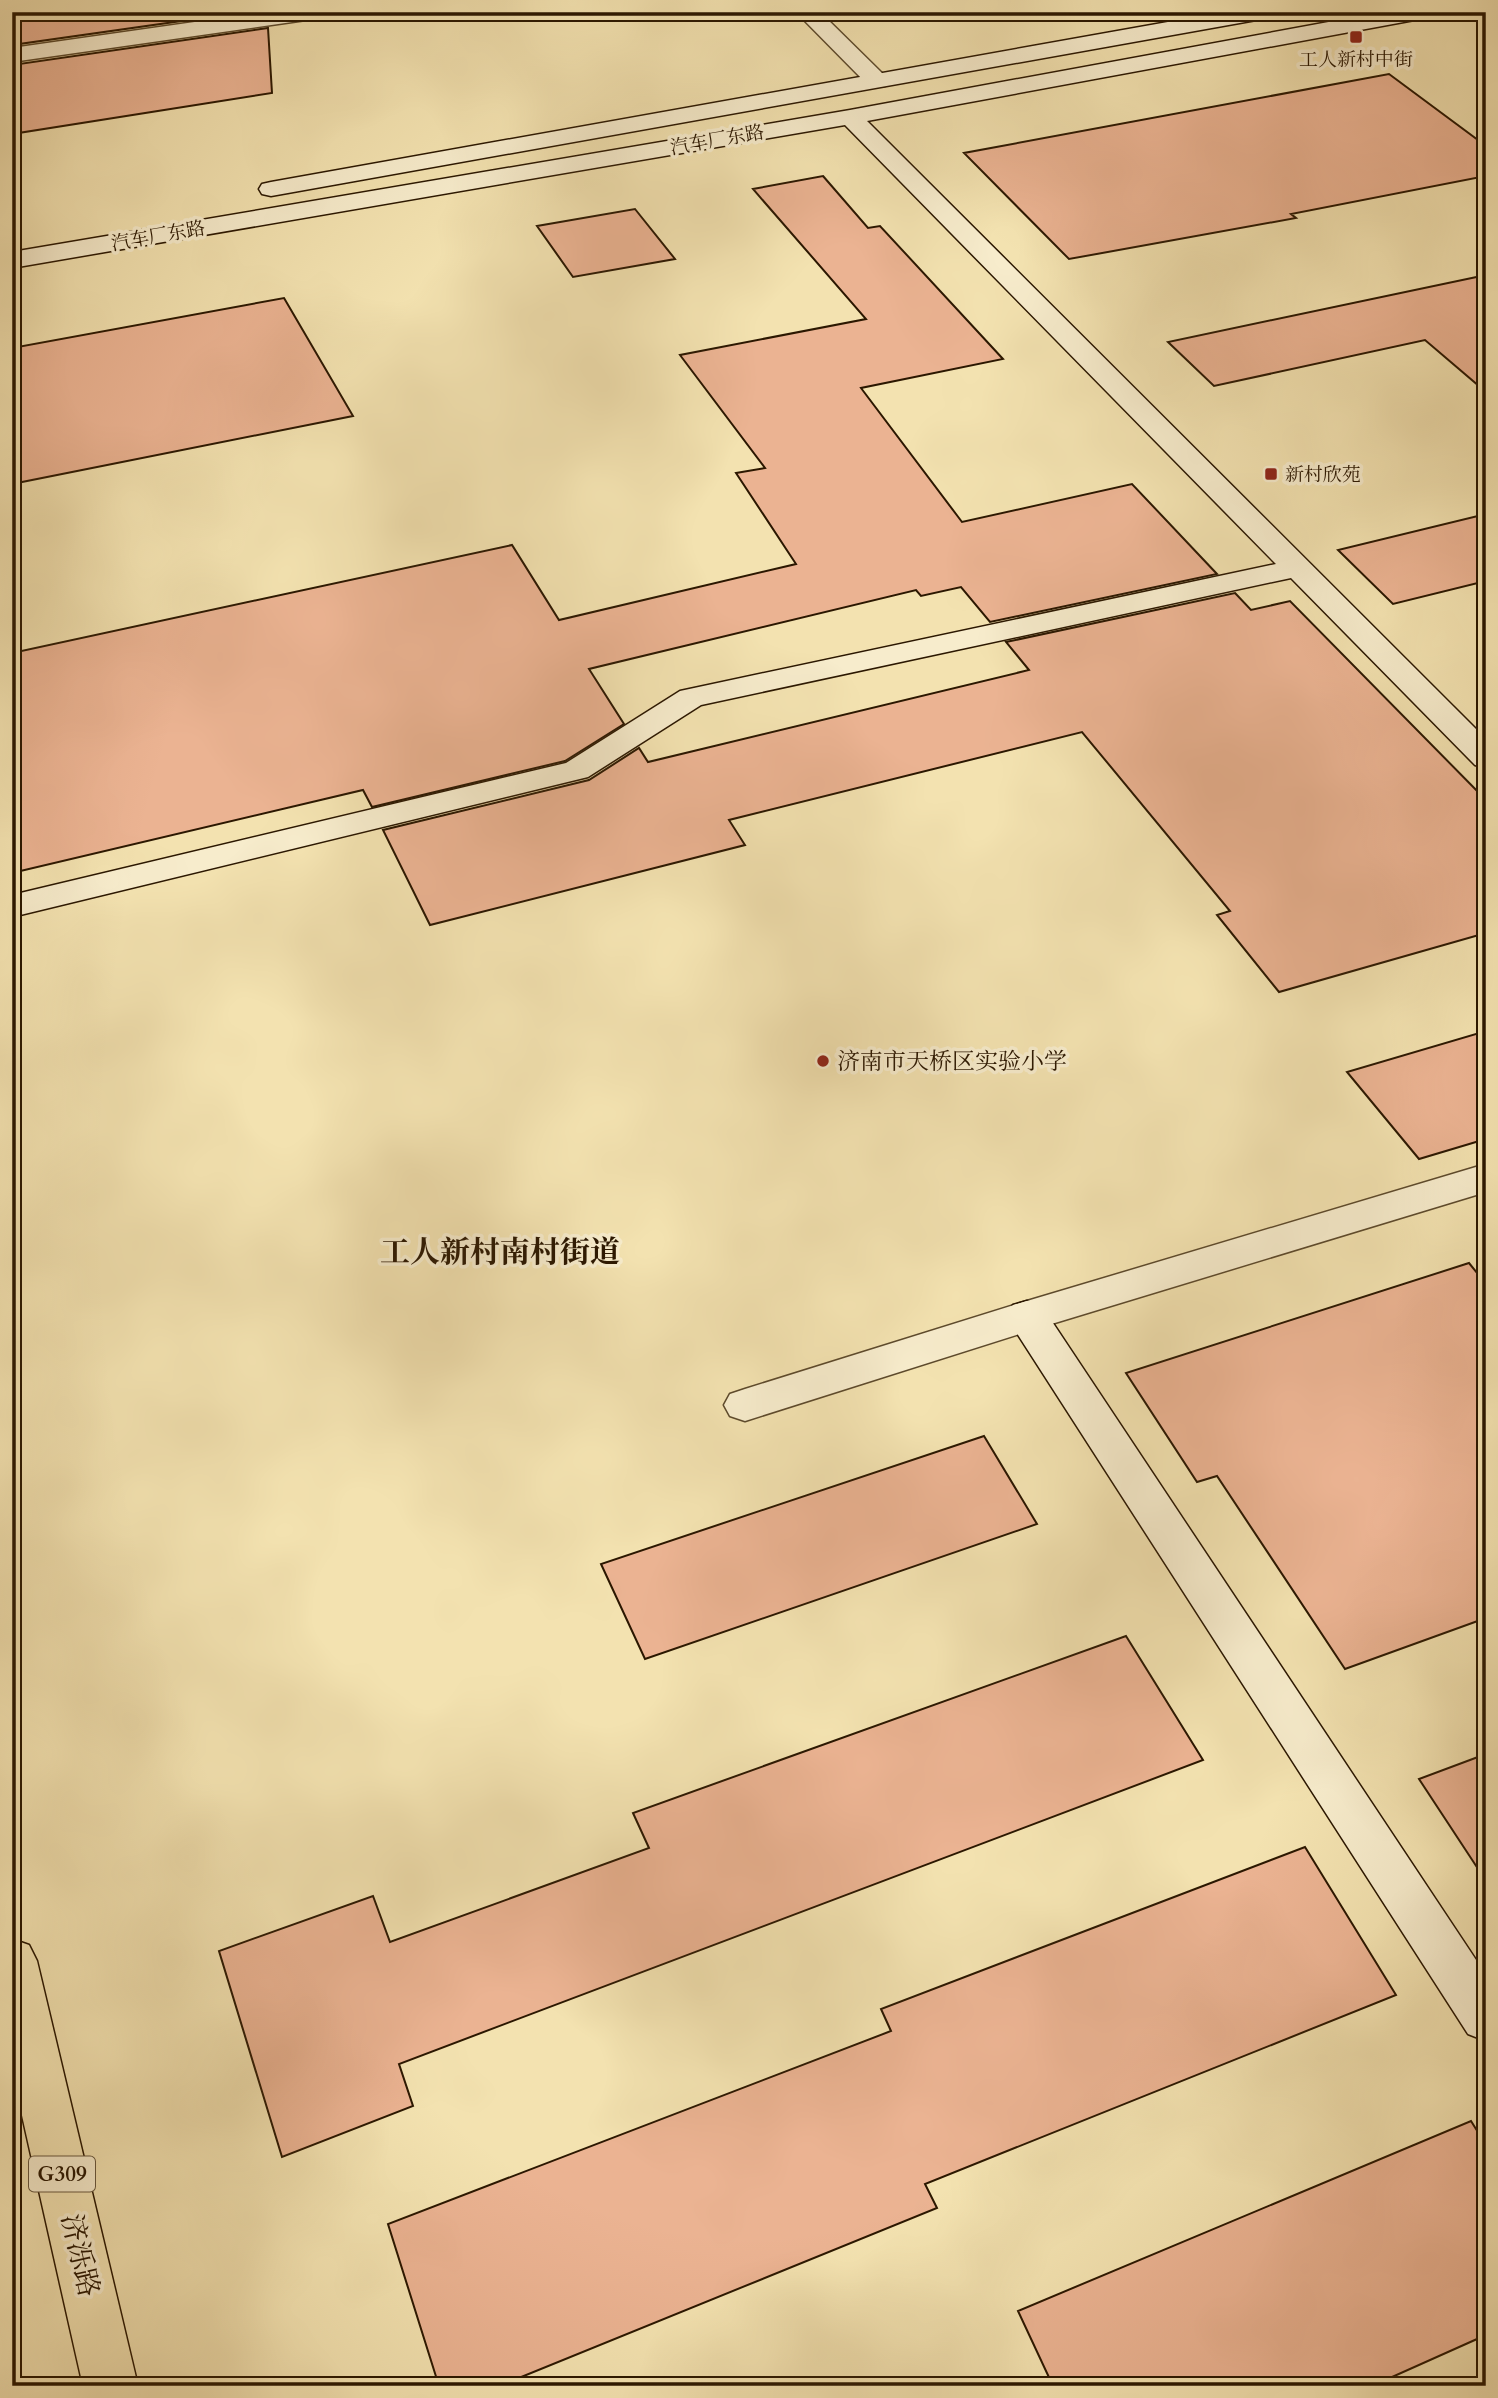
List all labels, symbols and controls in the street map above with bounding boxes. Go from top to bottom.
marker: 工人新村中街 [1348,29,1364,45]
place label: 工人新村中街 [1299,47,1413,73]
street label: 汽车厂东路 [668,119,766,161]
street label: 汽车厂东路 [109,215,207,257]
place label: 新村欣苑 [1285,462,1361,488]
marker: 新村欣苑 [1263,466,1279,482]
place label: 济南市天桥区实验小学 [837,1046,1067,1077]
marker: 济南市天桥区实验小学 [815,1053,831,1069]
district label: 工人新村南村街道 [380,1232,620,1273]
road number: G309 [29,2156,95,2192]
street label: 济泺路 [52,2210,108,2300]

